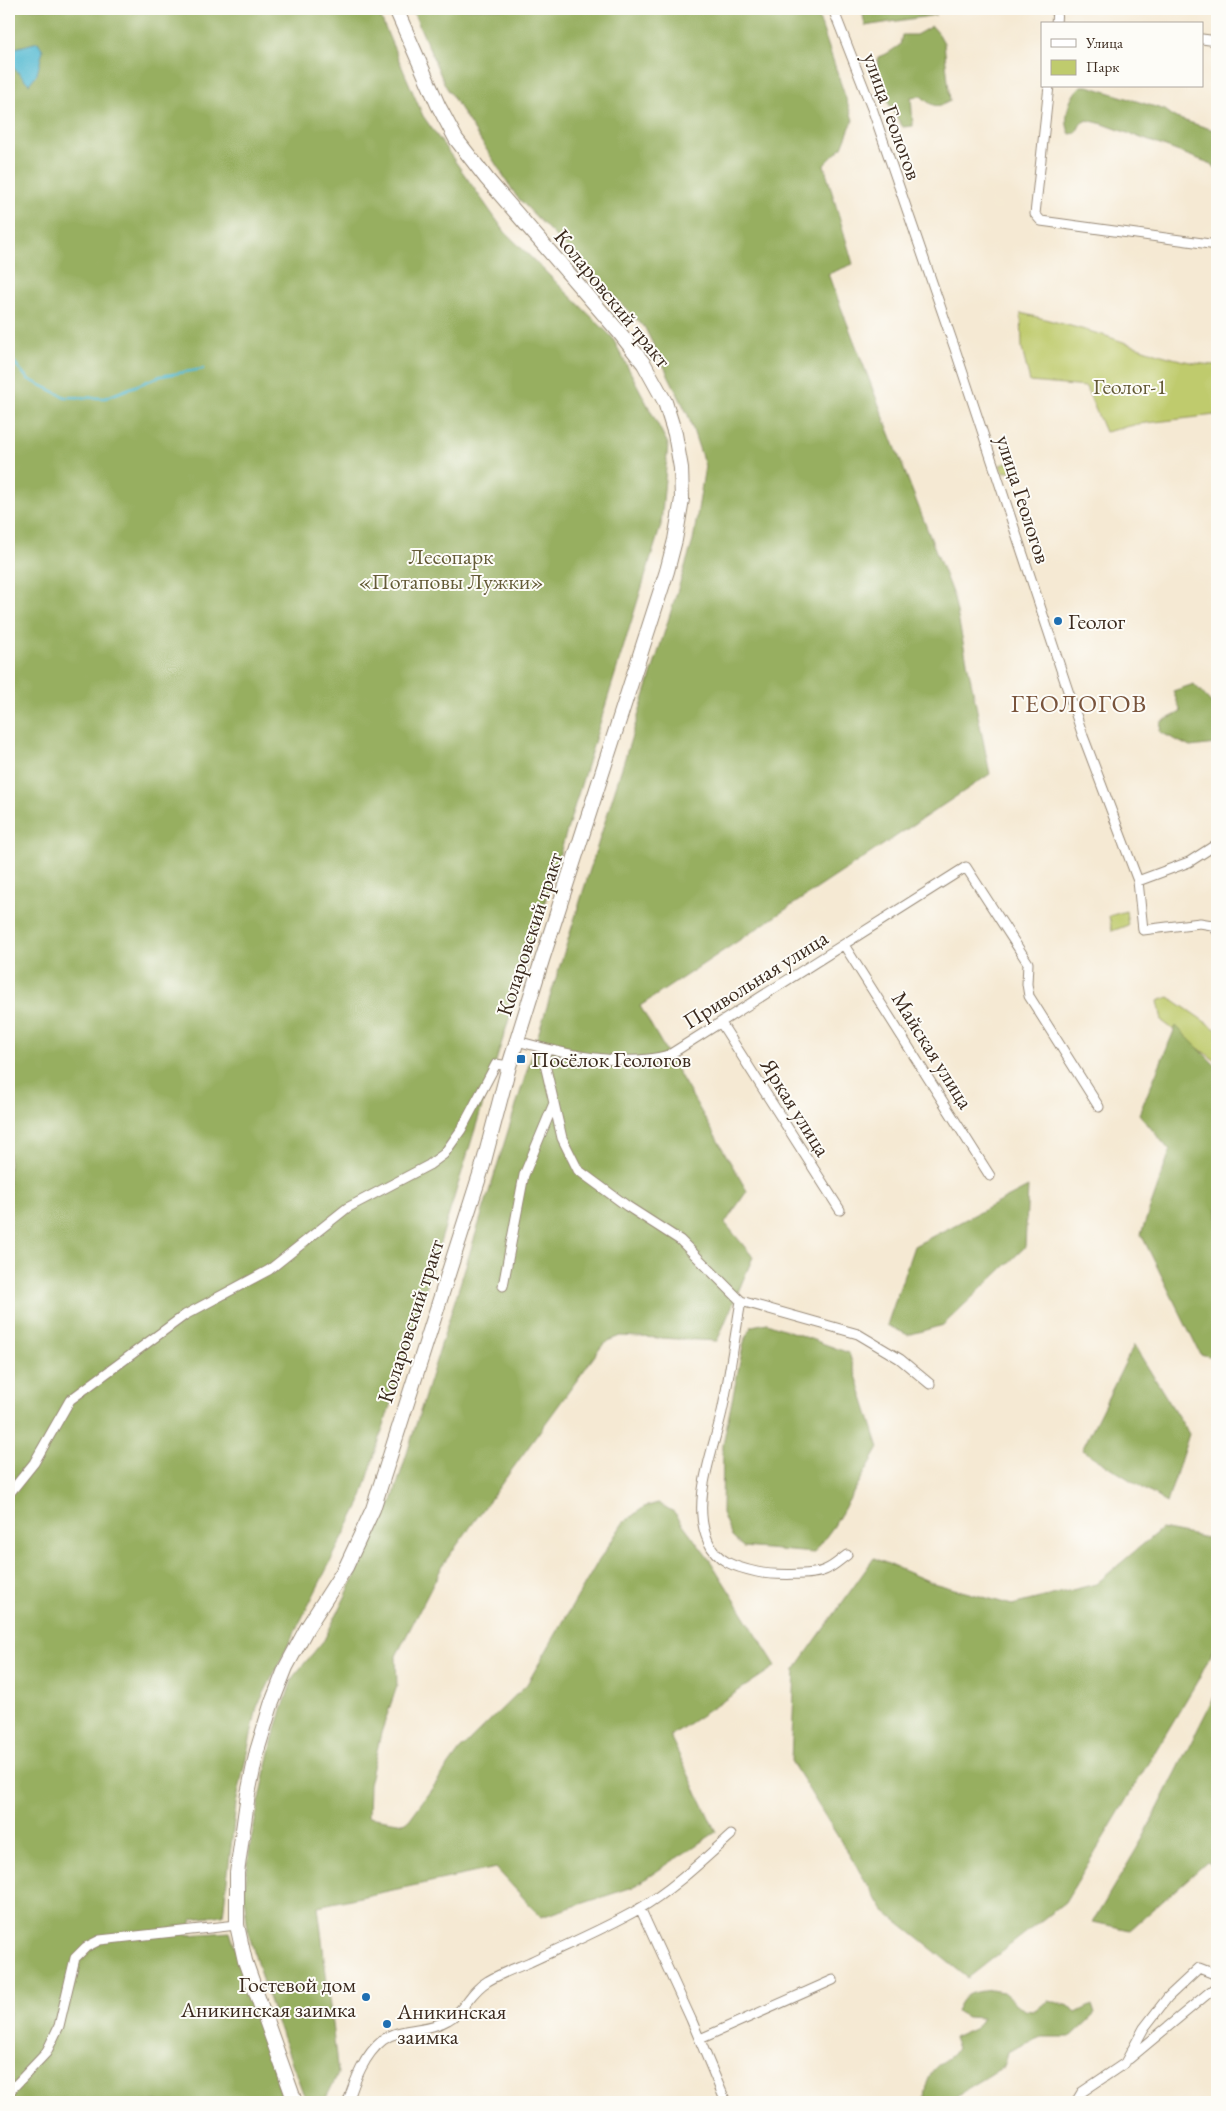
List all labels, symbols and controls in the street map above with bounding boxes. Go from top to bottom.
legend [1041,22,1204,88]
text: Улица [1085,33,1123,52]
street label: улица Геологов [856,49,929,184]
text: Парк [1086,57,1119,76]
street label: Коларовский тракт [548,223,678,374]
park label: Геолог-1 [1093,372,1167,401]
street label: улица Геологов [989,431,1058,567]
park label: Лесопарк «Потаповы Лужки» [358,542,544,596]
place label: Геолог [1068,607,1126,636]
marker: Геолог [1052,615,1064,627]
district label: ГЕОЛОГОВ [1011,687,1147,719]
street label: Коларовский тракт [489,849,570,1020]
street label: Привольная улица [677,923,833,1036]
street label: Майская улица [885,986,980,1115]
place label: Посёлок Геологов [531,1045,691,1074]
street label: Яркая улица [753,1052,837,1162]
marker: Посёлок Геологов [515,1053,527,1065]
street label: Коларовский тракт [370,1236,451,1407]
place label: Гостевой дом Аникинская заимка [180,1970,356,2024]
marker: Гостевой дом Аникинская заимка [360,1991,372,2003]
place label: Аникинская заимка [396,1997,506,2051]
marker: Аникинская заимка [381,2018,393,2030]

